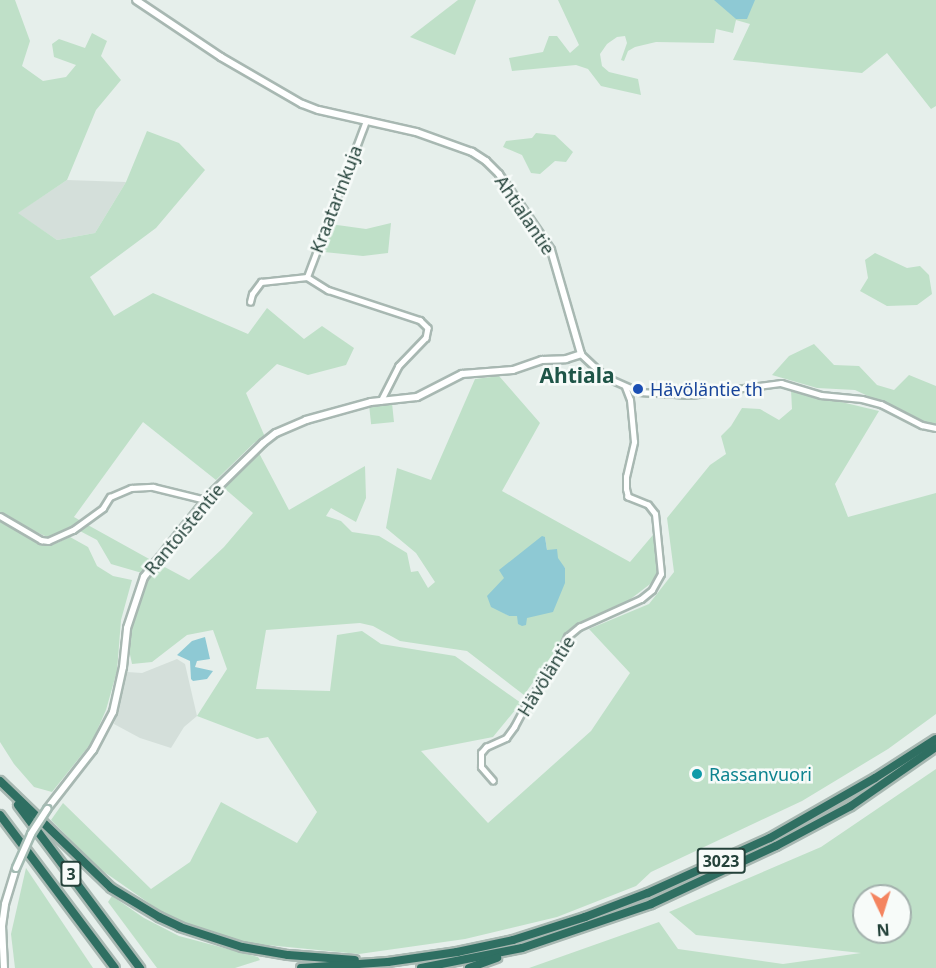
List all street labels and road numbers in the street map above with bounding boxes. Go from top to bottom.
street label: Kraatarinkuja [306,142,366,256]
street label: Ahtialantie [491,171,559,259]
street label: Rantoistentie [140,479,228,579]
street label: Hävöläntie [513,632,579,720]
road number: 3023 [696,848,746,874]
road number: 3 [59,861,83,887]

